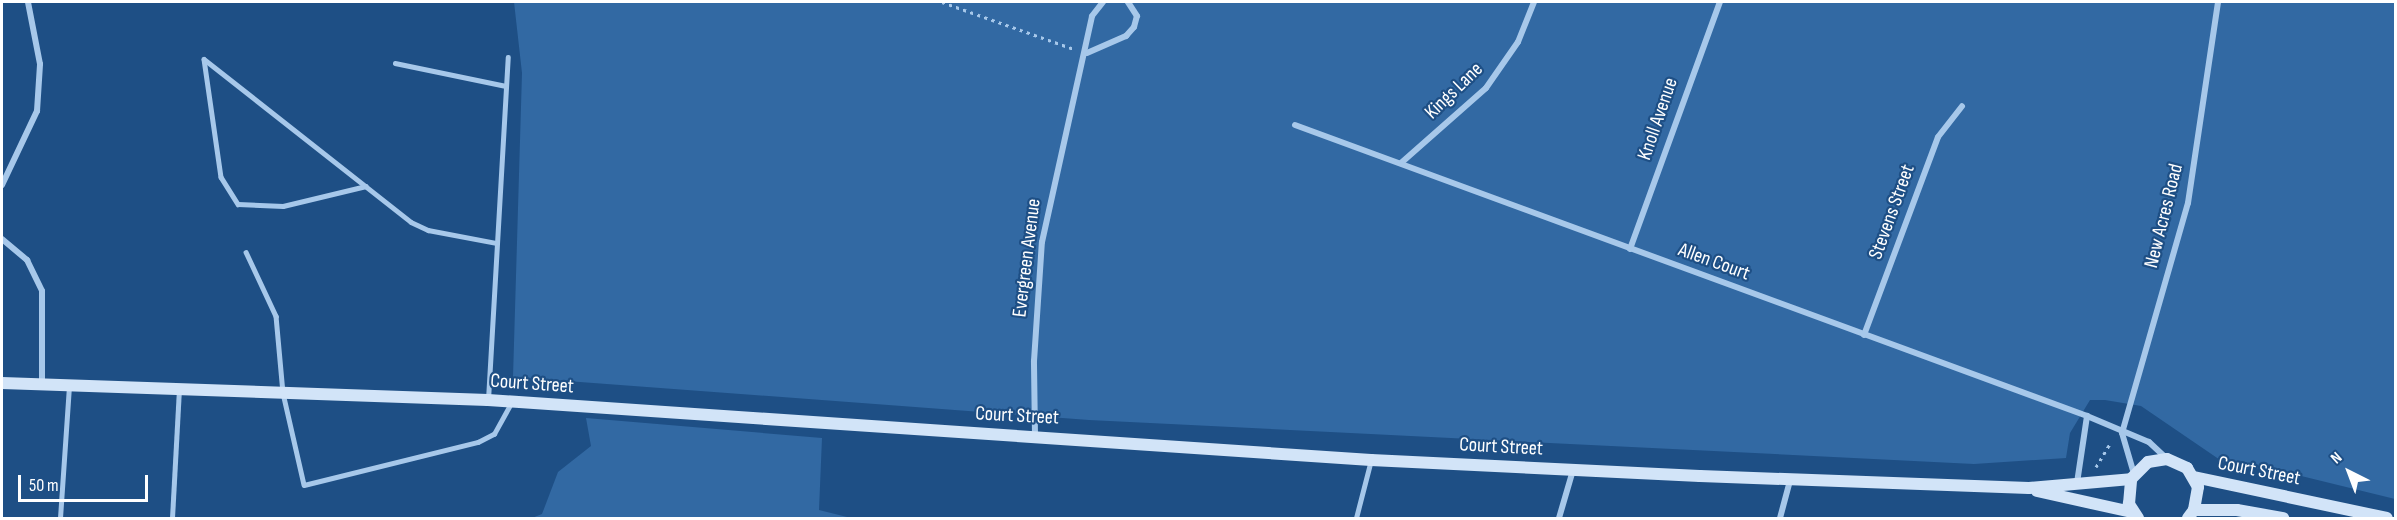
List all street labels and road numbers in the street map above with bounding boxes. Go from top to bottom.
street label: Kings Lane [1420,58,1488,124]
street label: Knoll Avenue [1633,75,1683,163]
street label: Stevens Street [1864,161,1920,263]
street label: New Acres Road [2139,161,2189,271]
street label: Evergreen Avenue [1008,197,1046,319]
street label: Allen Court [1675,238,1753,286]
street label: Court Street [489,369,575,399]
street label: Court Street [975,402,1059,430]
street label: Court Street [1459,433,1543,461]
street label: Court Street [2216,451,2302,491]

